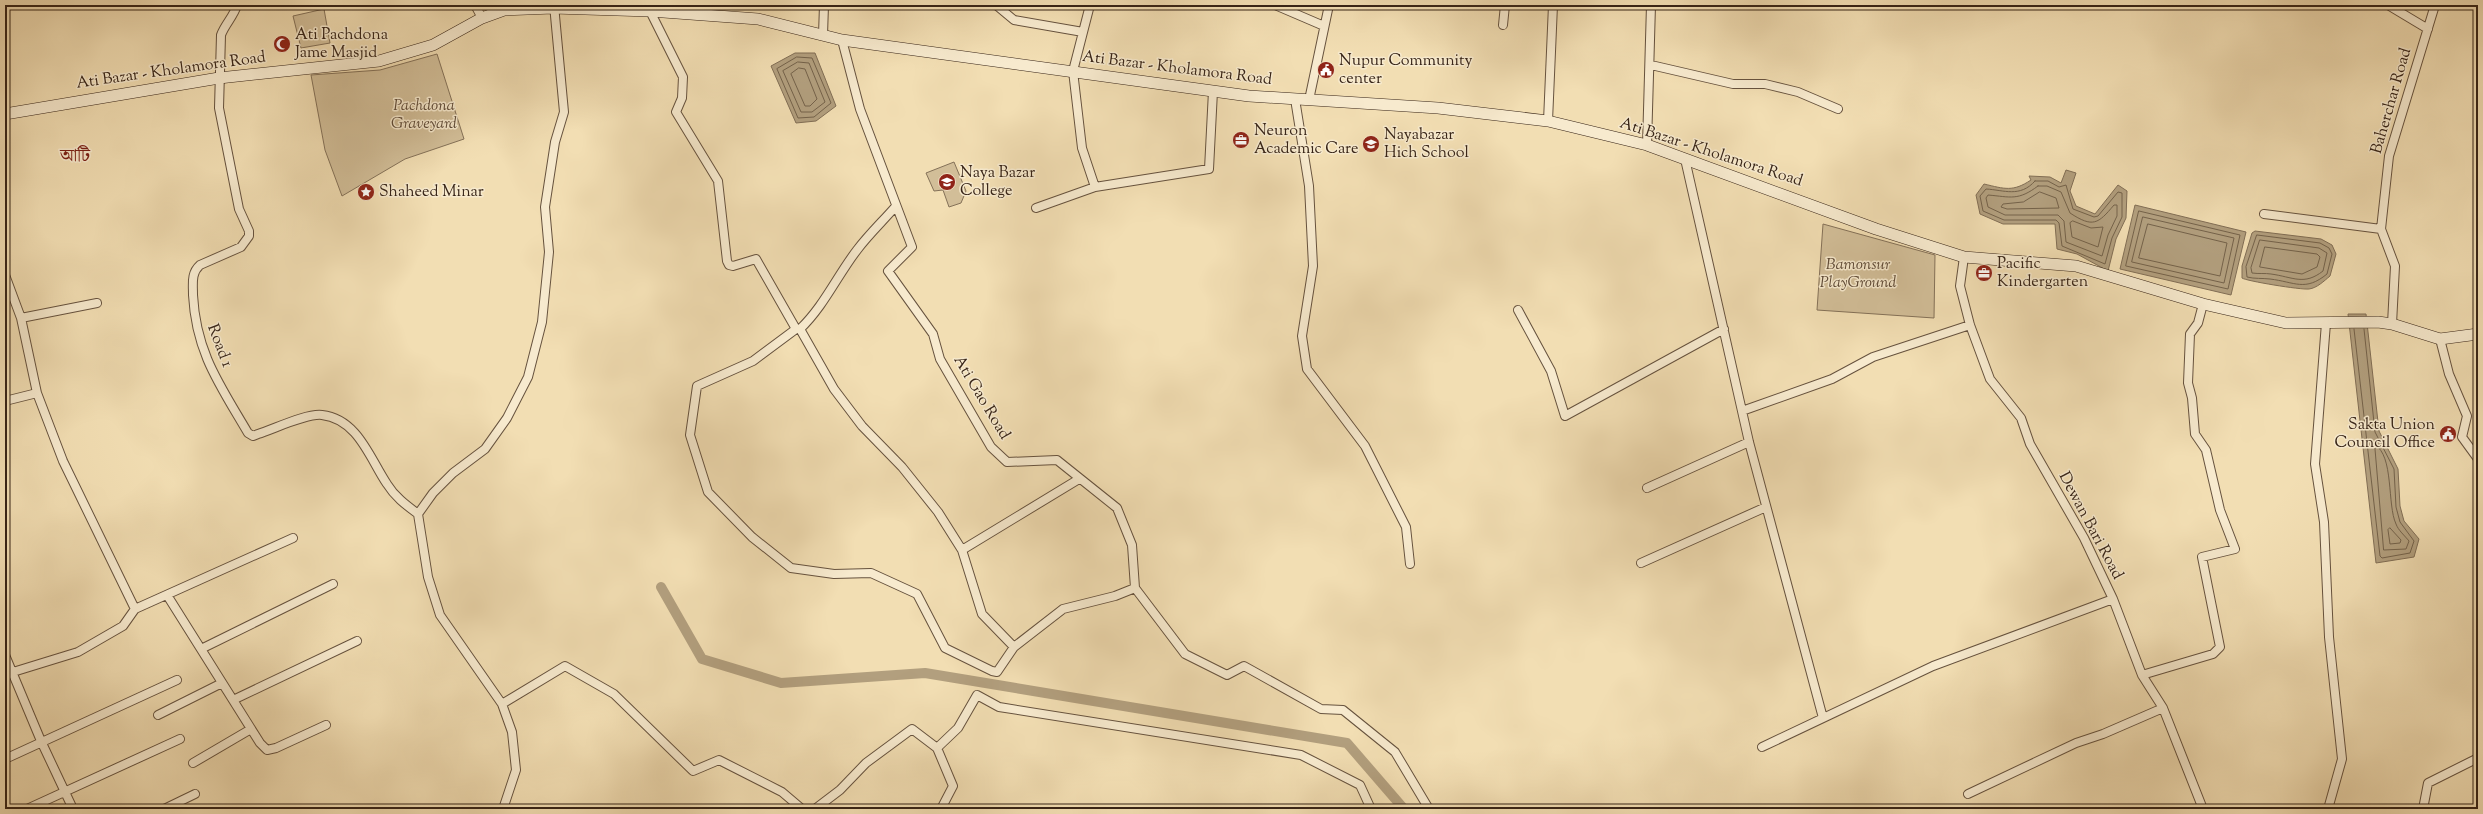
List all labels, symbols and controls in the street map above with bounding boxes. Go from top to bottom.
place label: Ati Pachdona Jame Masjid [294,24,389,65]
mosque icon: Ati Pachdona Jame Masjid [272,34,292,54]
street label: Baherchar Road [2366,45,2418,157]
street label: Ati Bazar - Kholamora Road [75,46,267,96]
street label: Ati Bazar - Kholamora Road [1081,46,1273,92]
place label: Nupur Community center [1339,50,1473,91]
public building icon: Nupur Community center [1316,60,1336,80]
park label: Pachdona Graveyard [391,95,457,136]
street label: Ati Bazar - Kholamora Road [1617,113,1805,193]
place label: Neuron Academic Care [1254,120,1359,161]
place label: Nayabazar Hich School [1384,124,1469,165]
office icon: Neuron Academic Care [1231,130,1251,150]
school or university icon: Nayabazar Hich School [1361,134,1381,154]
district label: আটি [59,144,91,170]
place label: Naya Bazar College [960,162,1035,203]
school or university icon: Naya Bazar College [937,172,957,192]
place label: Shaheed Minar [379,181,484,204]
place icon: Shaheed Minar [356,182,376,202]
place label: Pacific Kindergarten [1997,253,2089,294]
park label: Bamonsur PlayGround [1820,254,1896,295]
office icon: Pacific Kindergarten [1974,263,1994,283]
street label: Road 1 [200,321,238,372]
street label: Ati Gao Road [947,352,1015,444]
place label: Sakta Union Council Office [2334,414,2436,455]
public building icon: Sakta Union Council Office [2438,424,2458,444]
street label: Dewan Bari Road [2052,468,2128,584]

